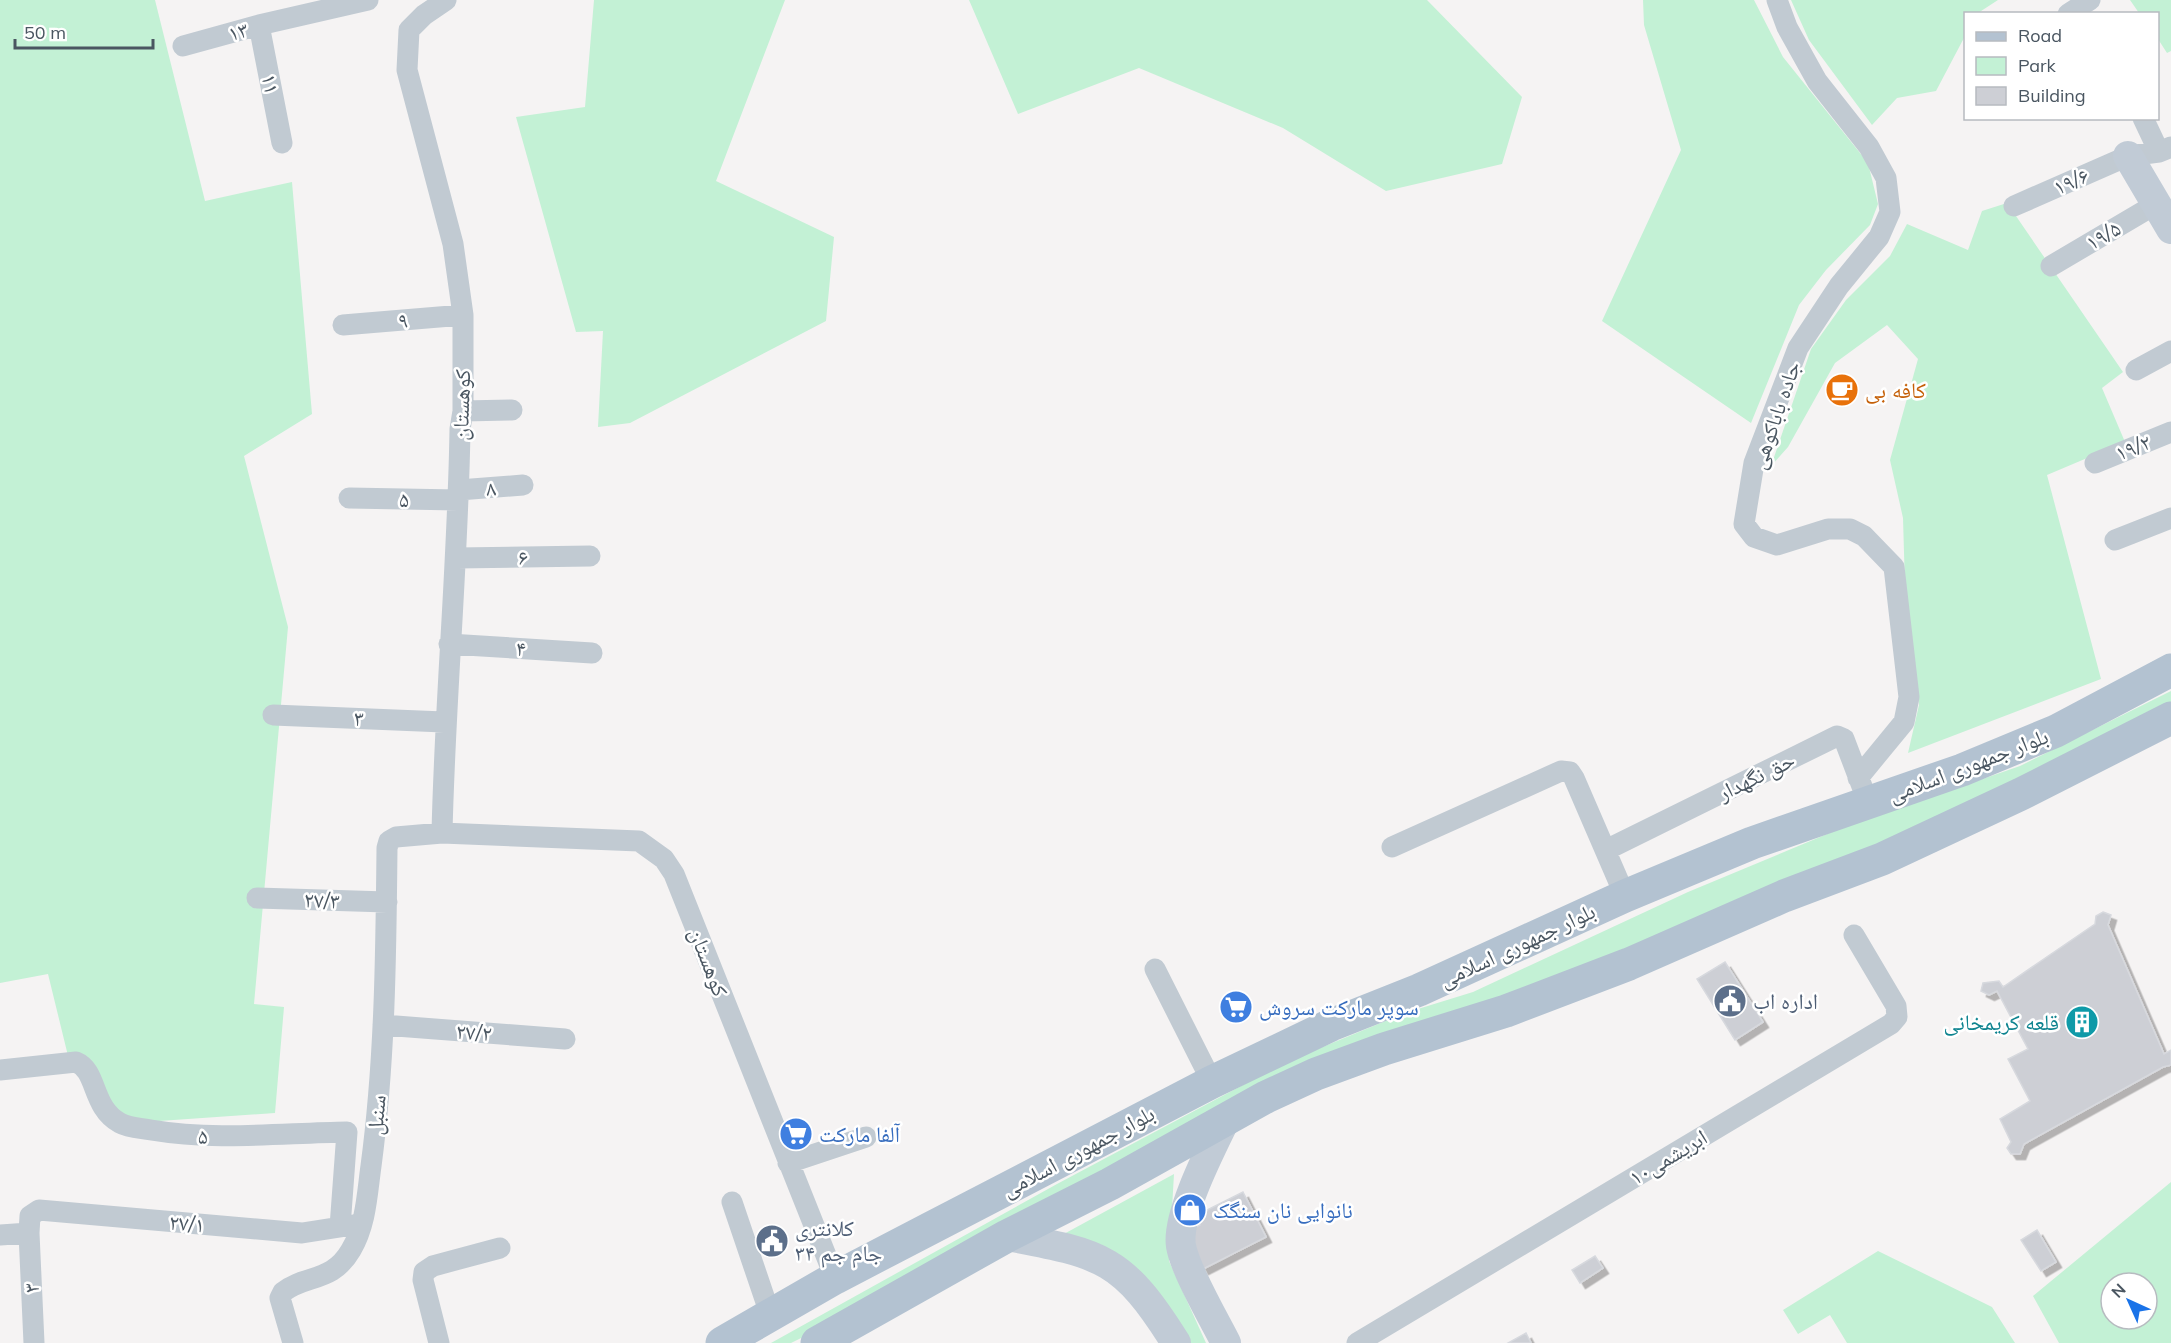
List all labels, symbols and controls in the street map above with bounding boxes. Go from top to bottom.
scale bar [15,12,153,50]
legend [1964,12,2159,120]
street label: ۱۳ [225,15,251,47]
text: 50 m [24,21,66,44]
text: Road [2018,24,2062,47]
text: Park [2018,54,2057,77]
street label: ۱۱ [255,72,287,96]
text: Building [2018,84,2086,107]
street label: ۱۹/۶ [2049,161,2093,201]
street label: ۱۹/۵ [2080,214,2126,256]
street label: ۹ [397,306,409,334]
street label: جاده باباکوهی [1743,357,1807,473]
street label: کوهستان [446,369,476,441]
cafe icon: کافه بی [1824,372,1860,408]
place label: کافه بی [1865,376,1926,404]
street label: ۱۹/۲ [2111,427,2155,467]
street label: ۸ [485,474,497,502]
street label: ۵ [399,485,409,513]
street label: ۶ [518,543,528,571]
street label: ۴ [515,634,527,662]
street label: ۳ [354,704,365,732]
street label: بلوار جمهوری اسلامی [1884,722,2052,808]
street label: حق نگهدار [1712,745,1799,807]
street label: ۲۷/۳ [304,885,341,915]
street label: بلوار جمهوری اسلامی [1434,897,1600,993]
street label: کوهستان [683,924,735,1000]
public building icon: اداره اب [1712,983,1748,1019]
place label: اداره اب [1753,987,1818,1015]
supermarket icon: سوپر مارکت سروش [1218,989,1254,1025]
place label: سوپر مارکت سروش [1259,993,1419,1021]
building icon: قلعه کریمخانی [2064,1004,2100,1040]
place label: قلعه کریمخانی [1944,1008,2059,1036]
street label: ۲۷/۲ [455,1017,493,1047]
street label: سنبل [360,1094,392,1136]
street label: بلوار جمهوری اسلامی [997,1099,1159,1203]
supermarket icon: آلفا مارکت [778,1116,814,1152]
place label: آلفا مارکت [819,1120,900,1148]
street label: ۵ [198,1122,208,1150]
street label: ابریشمی۱۰ [1624,1123,1712,1191]
shop icon: نانوایی نان سنگک [1172,1192,1208,1228]
place label: نانوایی نان سنگک [1213,1196,1353,1224]
street label: ۲۷/۱ [168,1207,206,1239]
place label: کلانتری ۳۴ جام جم [795,1214,882,1268]
public building icon: کلانتری ۳۴ جام جم [754,1223,790,1259]
north arrow [2099,1271,2159,1331]
text: N [2107,1279,2130,1302]
street label: ۳ [17,1282,45,1294]

